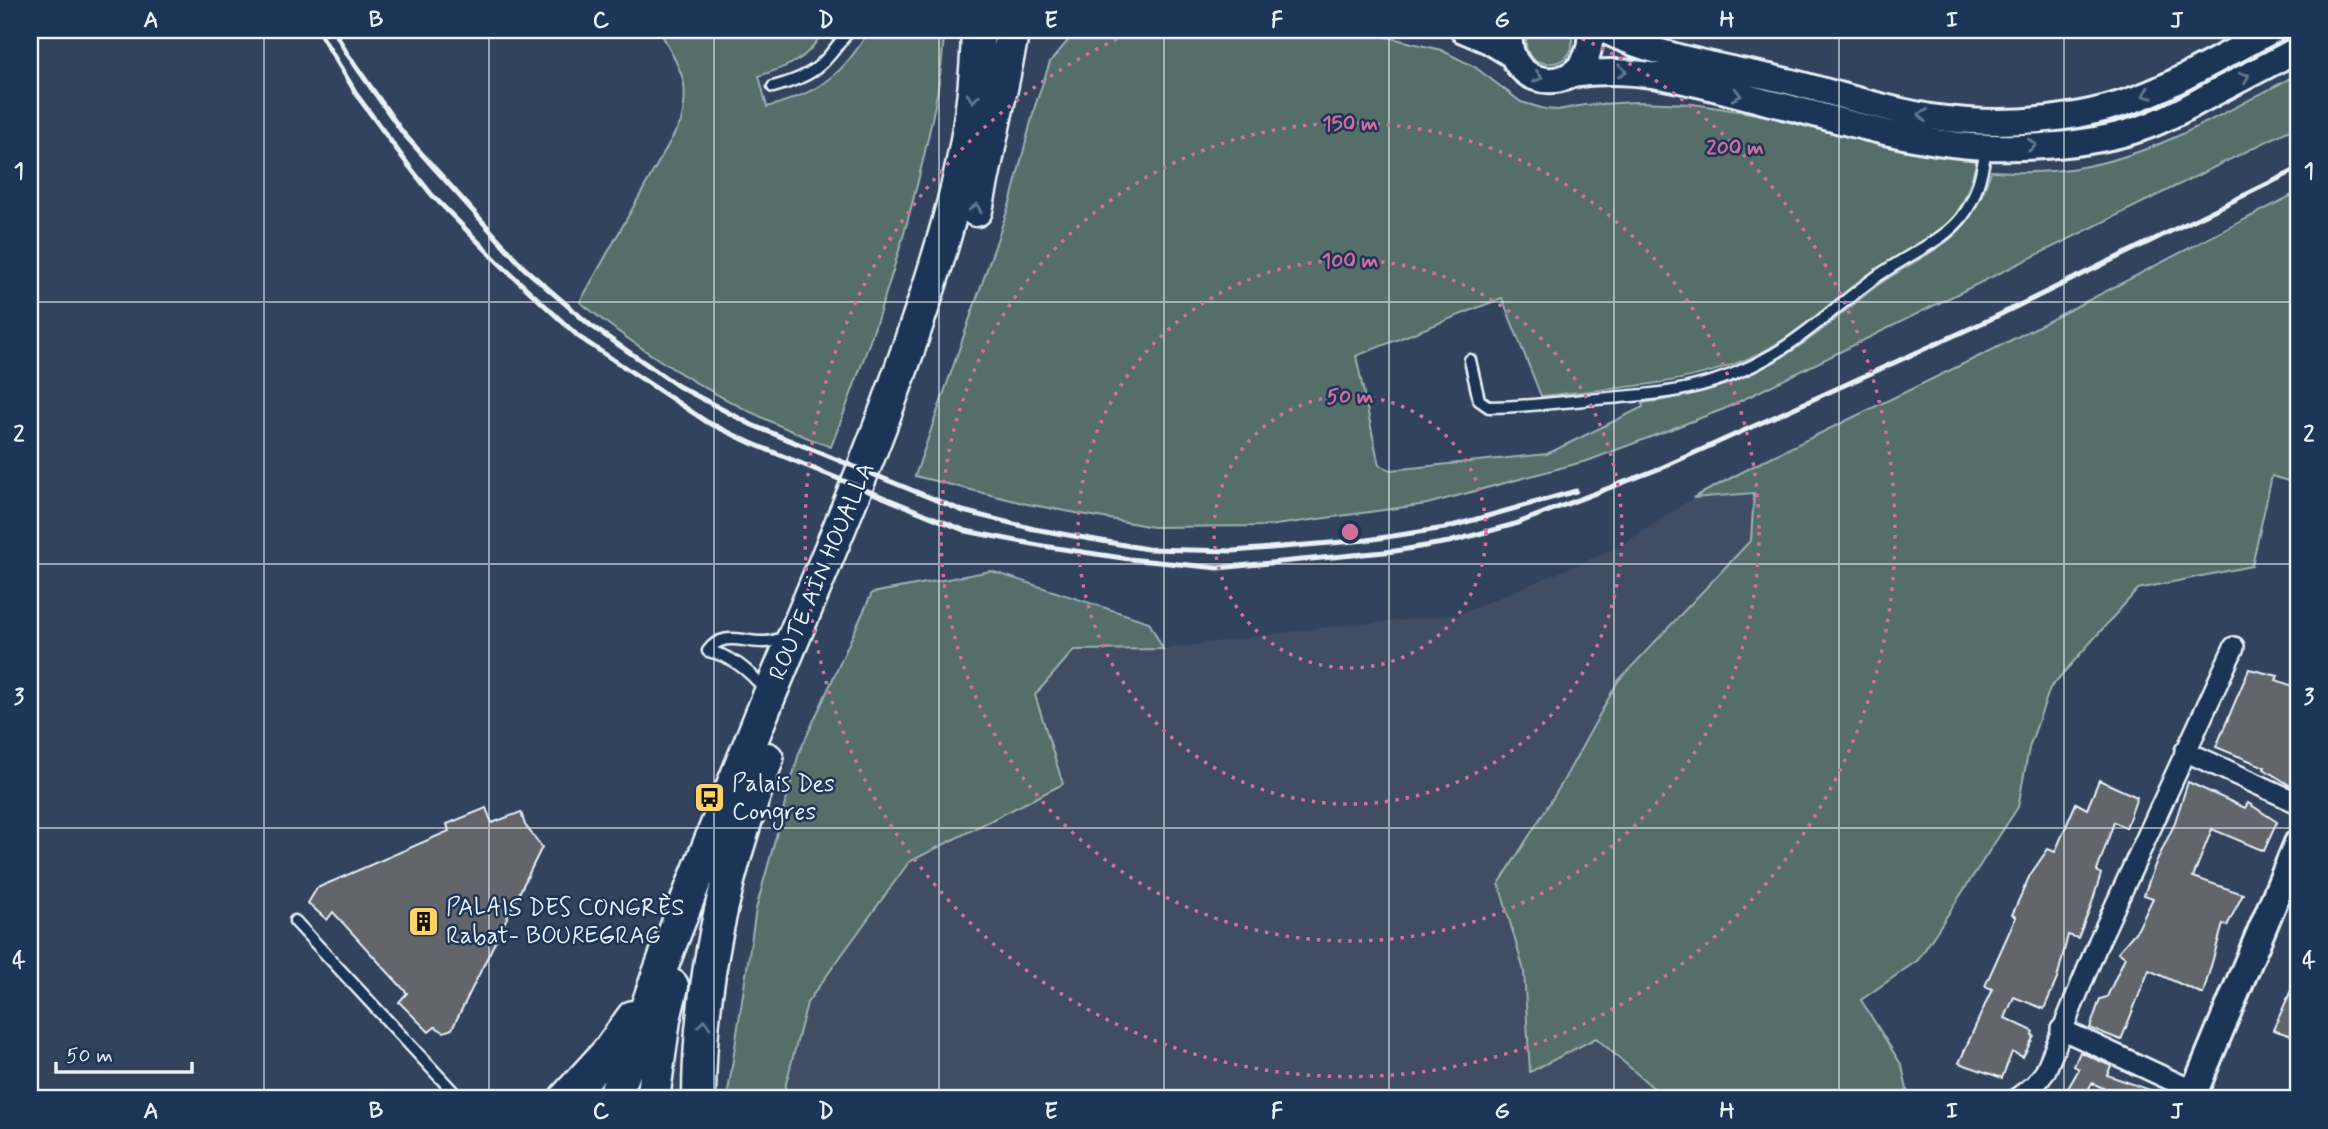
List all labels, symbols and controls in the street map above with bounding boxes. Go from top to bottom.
text: A [143,6,159,36]
text: B [369,6,384,36]
text: C [593,6,610,36]
text: D [818,6,834,36]
text: E [1044,6,1058,36]
text: F [1271,6,1283,36]
text: G [1494,6,1510,36]
text: H [1719,6,1735,36]
text: I [1946,6,1958,36]
text: J [2170,6,2184,36]
one-way arrow [1616,64,1627,79]
one-way arrow [1532,68,1544,83]
one-way arrow [2238,71,2250,85]
one-way arrow [1731,86,1743,101]
one-way arrow [2141,86,2153,100]
one-way arrow [966,93,981,104]
one-way arrow [1917,108,1929,123]
text: 150 m [1322,110,1378,138]
text: 200 m [1706,134,1764,162]
one-way arrow [2027,138,2038,153]
text: 1 [14,157,24,187]
text: 1 [2304,157,2314,187]
one-way arrow [968,202,982,214]
text: 100 m [1322,247,1378,275]
text: 50 m [1327,383,1374,411]
text: 2 [13,420,25,450]
text: 2 [2303,420,2315,450]
street label: ROUTE AÏN HOUALLA [762,458,882,685]
centre of rings [1338,520,1362,544]
text: 3 [14,683,25,713]
text: 3 [2304,683,2315,713]
place label: Palais Des Congres [732,769,835,830]
bus stop icon: Palais Des Congres [692,780,726,814]
place label: PALAIS DES CONGRÈS Rabat- BOUREGRAG [446,893,685,952]
building icon: PALAIS DES CONGRÈS Rabat- BOUREGRAG [406,904,440,938]
text: 4 [12,946,26,976]
text: 4 [2302,946,2316,976]
one-way arrow [696,1018,711,1029]
scale bar [56,1031,192,1075]
text: 50 m [66,1042,113,1070]
text: A [143,1097,159,1127]
text: B [369,1097,384,1127]
text: C [593,1097,610,1127]
text: D [818,1097,834,1127]
text: E [1044,1097,1058,1127]
text: F [1271,1097,1283,1127]
text: G [1494,1097,1510,1127]
text: H [1719,1097,1735,1127]
text: I [1946,1097,1958,1127]
text: J [2170,1097,2184,1127]

